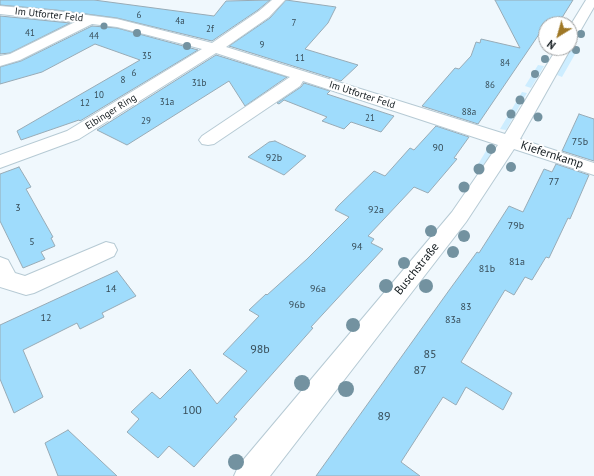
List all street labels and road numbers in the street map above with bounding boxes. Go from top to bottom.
street label: Im Utforter Feld [14,5,84,25]
street label: Im Utforter Feld [327,79,397,111]
street label: Elbinger Ring [83,92,139,132]
street label: Kiefernkamp [519,138,585,172]
street label: Buschstraße [392,240,442,298]

